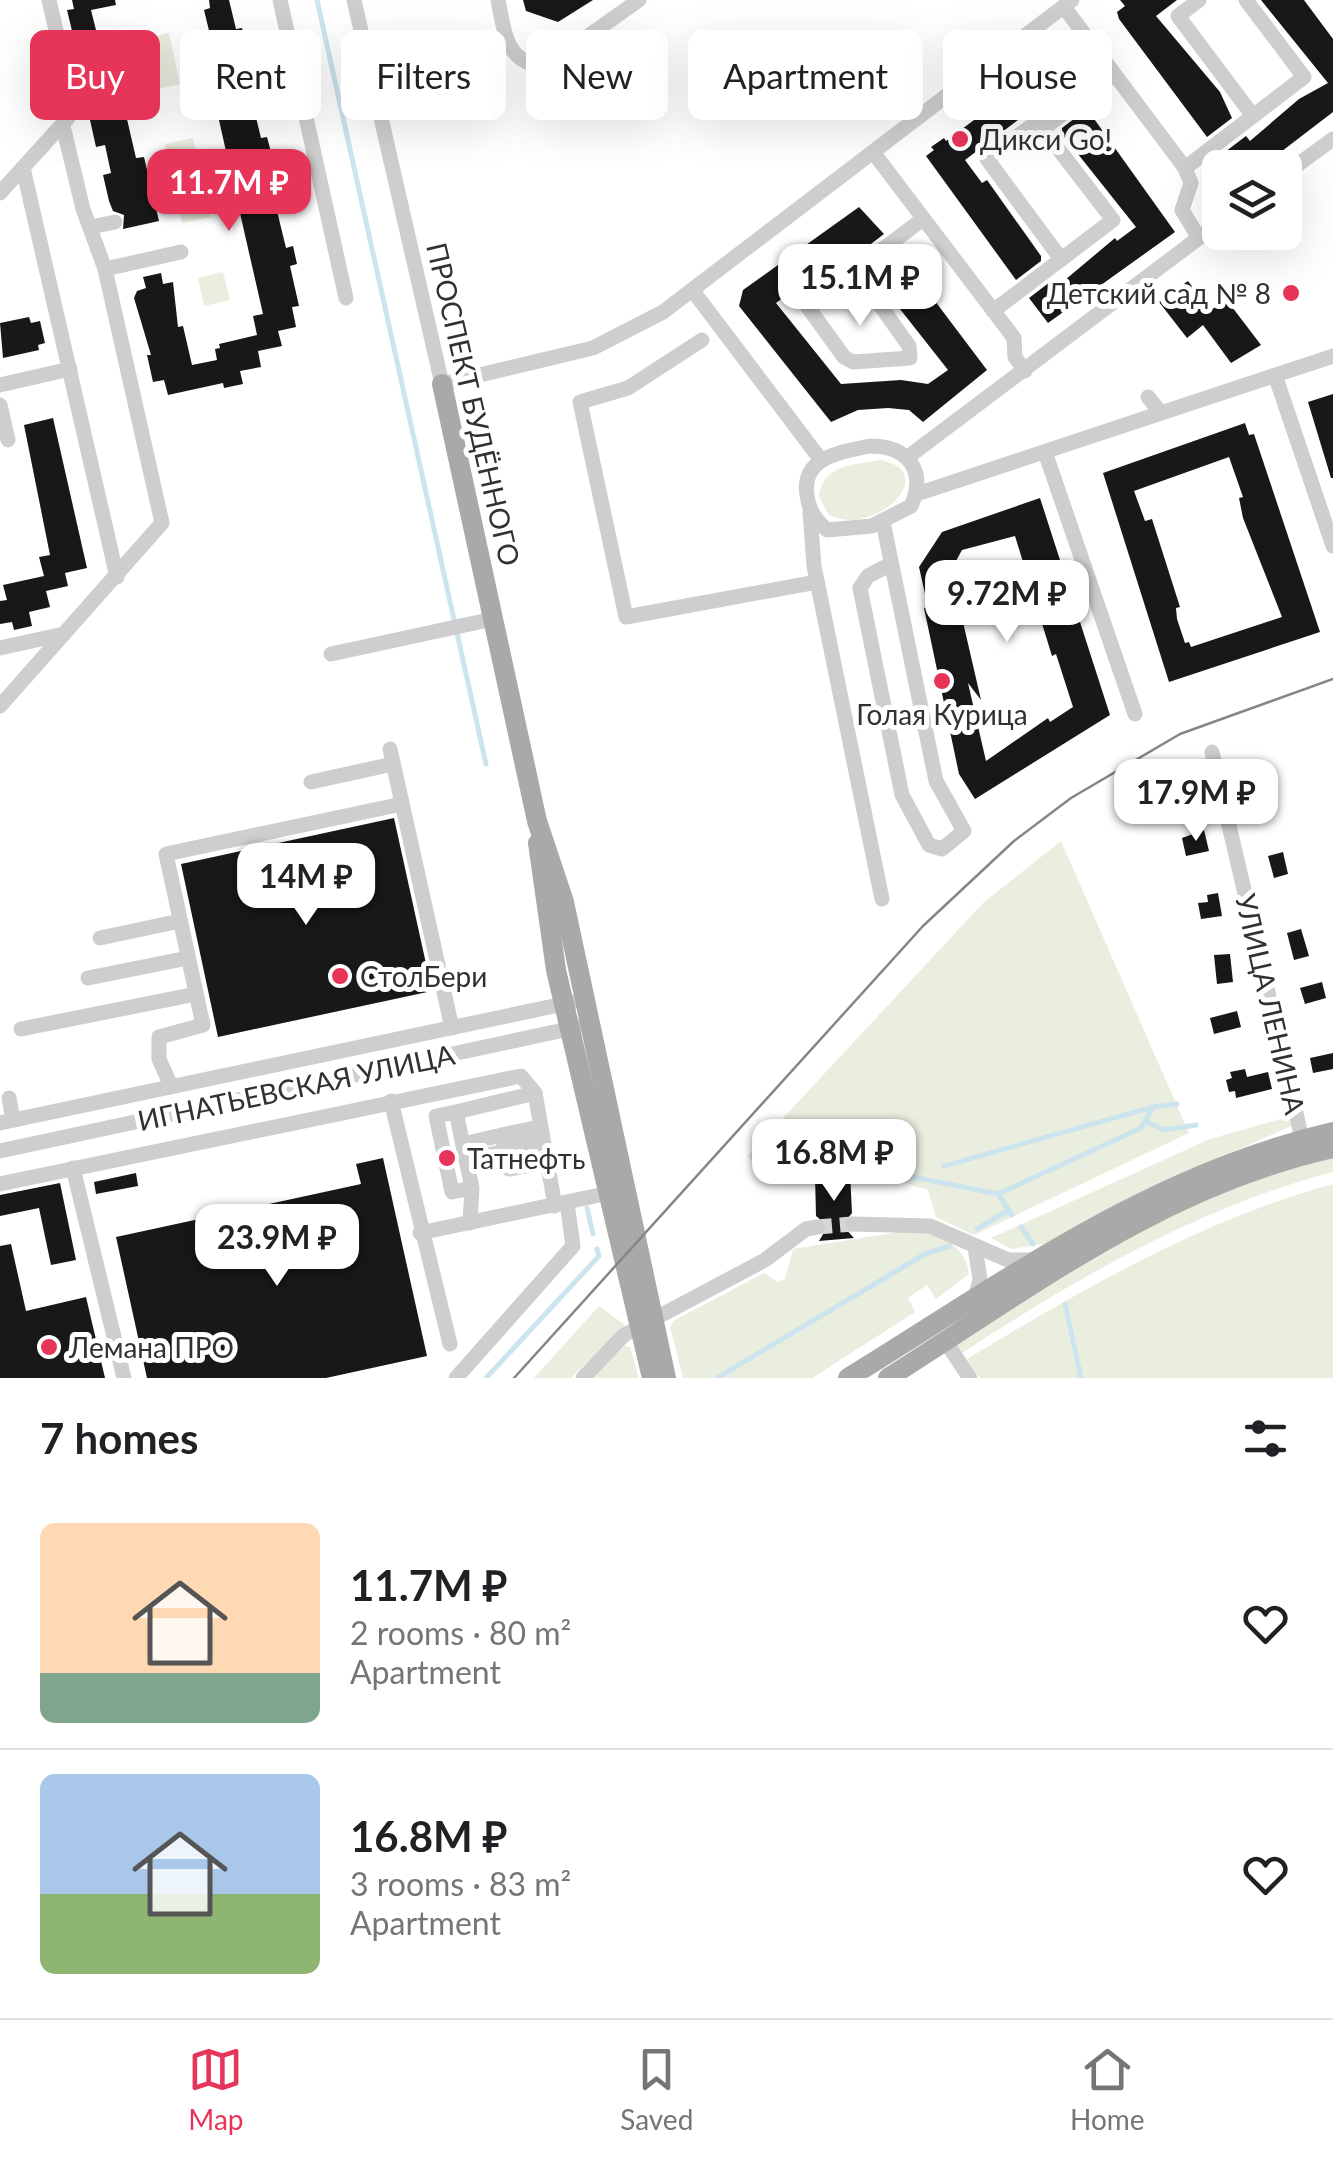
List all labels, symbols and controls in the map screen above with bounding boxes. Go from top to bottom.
chip: Buy [30,30,160,120]
chip: Rent [180,30,321,120]
chip: Filters [341,30,506,120]
chip: New [526,30,668,120]
chip: Apartment [688,30,923,120]
chip: House [943,30,1112,120]
place label: Дикси Go! [980,122,1112,156]
marker: Дикси Go! [949,128,971,150]
pin: 11.7M ₽ [137,149,321,234]
map controls [1202,150,1302,250]
button: layers [1202,150,1302,250]
text: 11.7M ₽ [169,162,289,201]
street label: ПРОСПЕКТ БУДЁННОГО [420,239,528,569]
pin: 15.1M ₽ [768,244,952,329]
text: 15.1M ₽ [800,257,920,296]
place label: Детский сад № 8 [1047,276,1271,310]
marker: Детский сад № 8 [1280,282,1302,304]
pin: 9.72M ₽ [915,560,1099,645]
text: 9.72M ₽ [947,573,1067,612]
marker: Голая Курица [931,670,953,692]
place label: Голая Курица [856,697,1028,731]
pin: 17.9M ₽ [1104,759,1288,844]
text: 17.9M ₽ [1136,772,1256,811]
pin: 14M ₽ [236,843,376,928]
text: 14M ₽ [259,856,353,895]
street label: УЛИЦА ЛЕНИНА [1229,891,1313,1118]
place label: СтолБери [360,959,487,993]
marker: СтолБери [329,965,351,987]
street label: ИГНАТЬЕВСКАЯ УЛИЦА [134,1037,458,1137]
pin: 16.8M ₽ [742,1119,926,1204]
text: 16.8M ₽ [774,1132,894,1171]
place label: Татнефть [467,1141,585,1175]
marker: Татнефть [436,1147,458,1169]
pin: 23.9M ₽ [185,1204,369,1289]
text: 23.9M ₽ [217,1217,337,1256]
place label: Лемана ПРО [68,1330,234,1364]
marker: Лемана ПРО [38,1336,60,1358]
icon: filters [1238,1411,1293,1466]
text: 7 homes [40,1413,198,1463]
text: 11.7M ₽ [350,1560,507,1610]
icon: home [120,1563,240,1683]
icon: heart [1238,1596,1293,1651]
text: 2 rooms · 80 m² [350,1613,571,1652]
text: Apartment [350,1652,501,1691]
text: 16.8M ₽ [350,1811,507,1861]
icon: home [120,1814,240,1934]
icon: heart [1238,1847,1293,1902]
text: 3 rooms · 83 m² [350,1864,571,1903]
text: Apartment [350,1903,501,1942]
tab: Map [188,2042,244,2136]
tab: Saved [620,2042,693,2136]
tab: Home [1070,2042,1145,2136]

